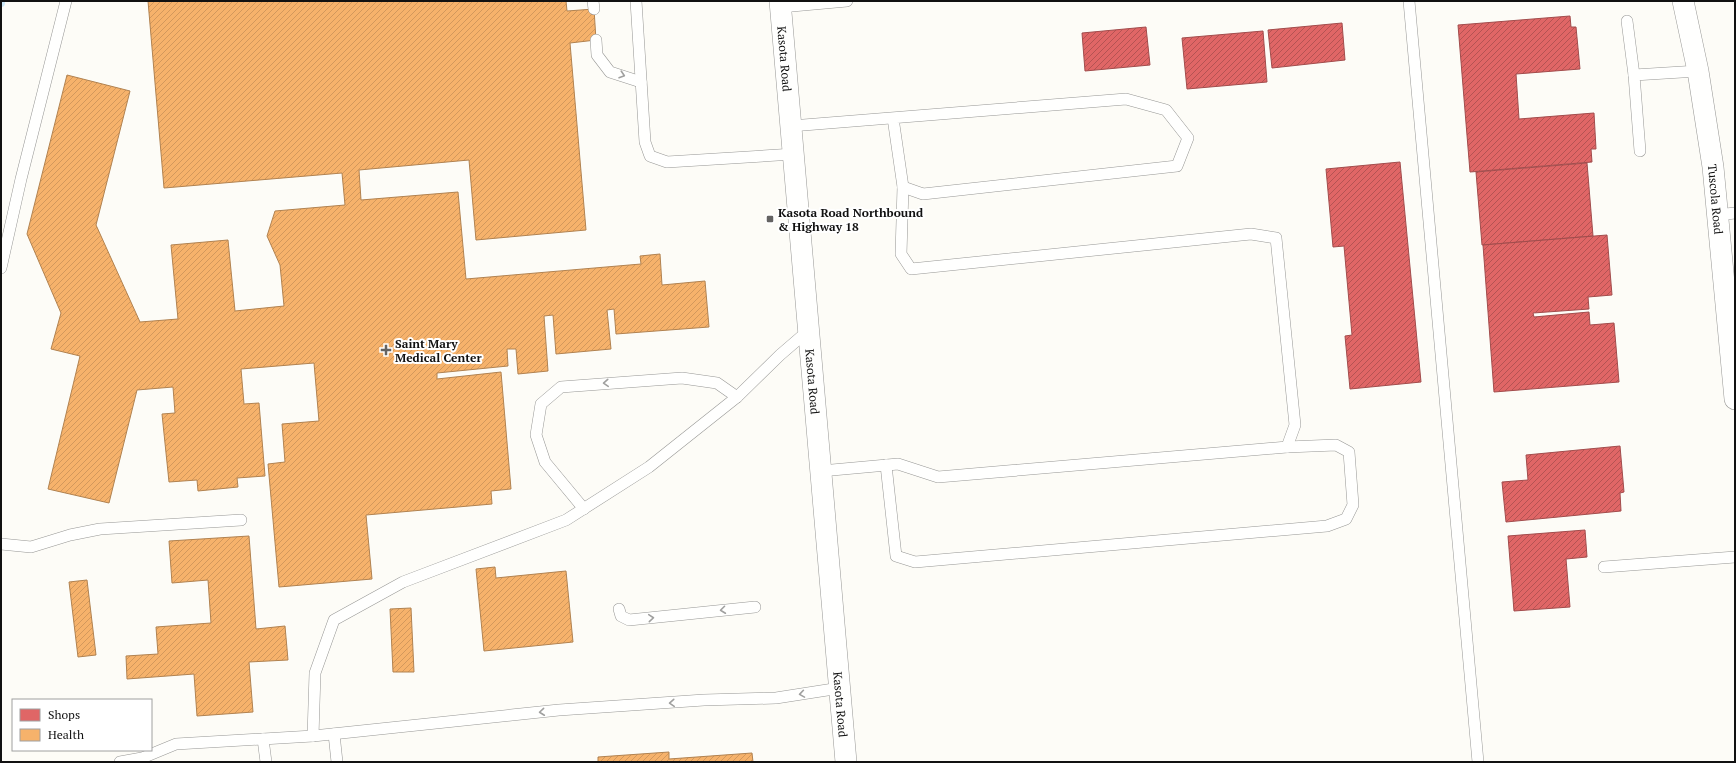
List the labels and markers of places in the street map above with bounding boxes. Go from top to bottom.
place label: Kasota Road Northbound & Highway 18 [778,205,924,234]
marker: Kasota Road Northbound & Highway 18 [765,214,775,224]
place label: Saint Mary Medical Center [395,336,482,365]
marker: Saint Mary Medical Center [380,344,392,356]

